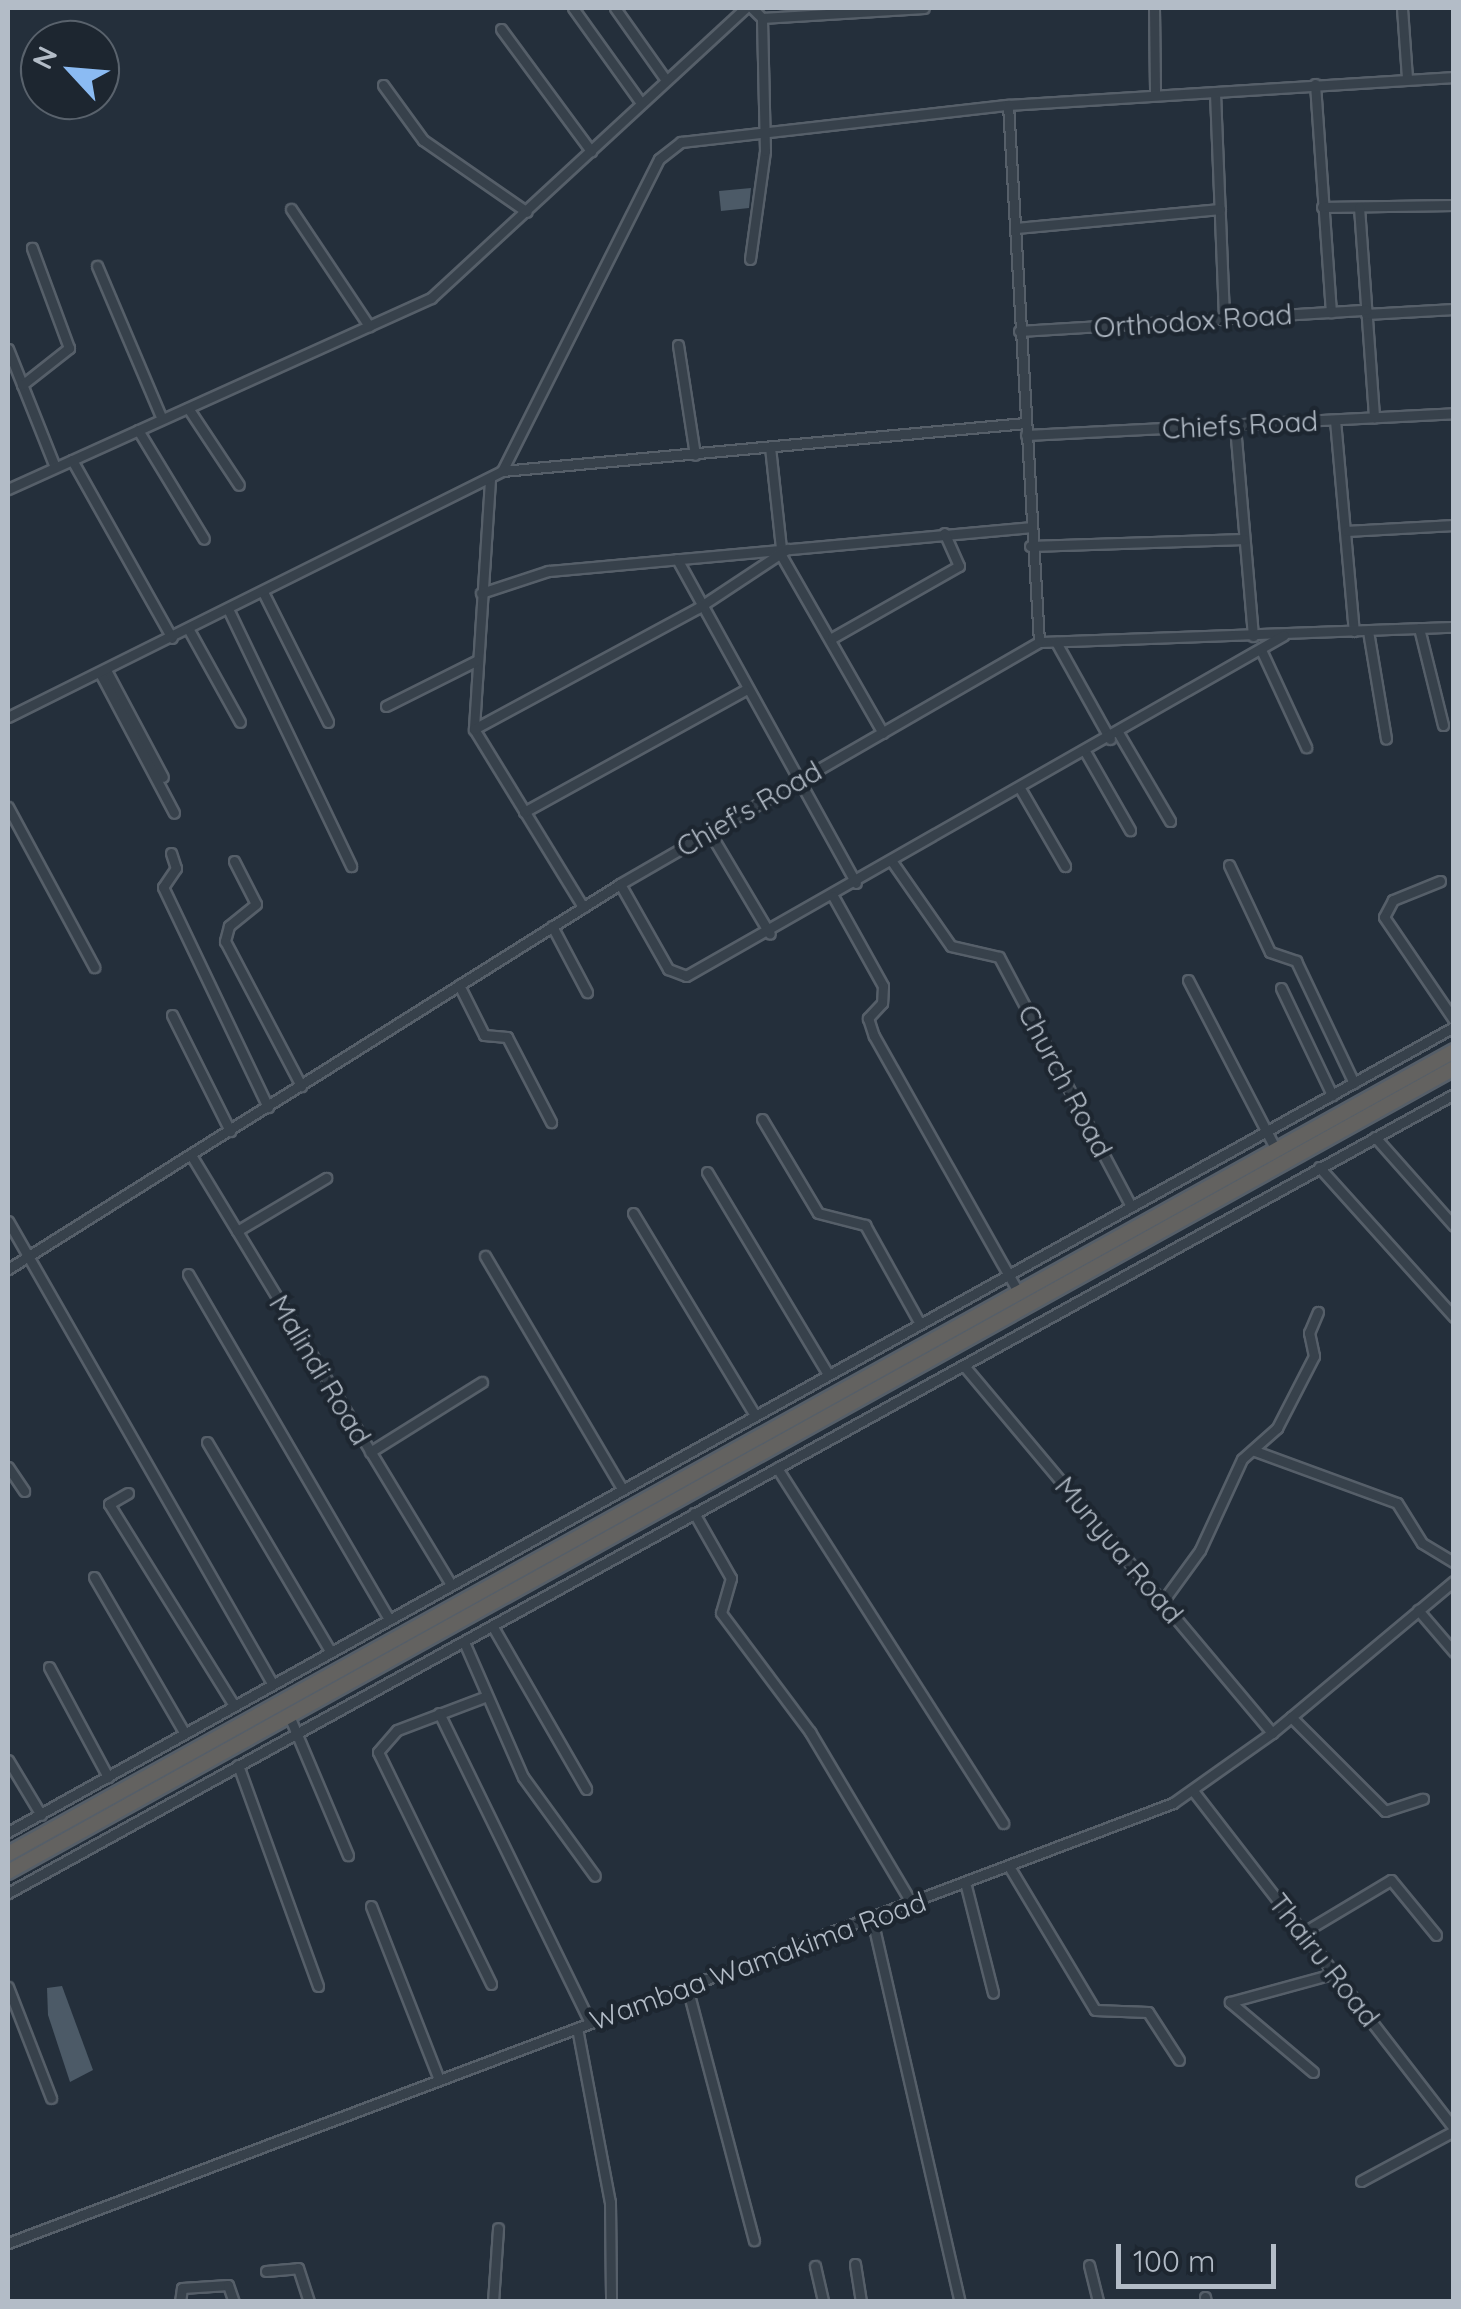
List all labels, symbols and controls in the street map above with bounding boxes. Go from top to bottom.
north arrow [20,20,120,120]
text: N [24,41,65,74]
street label: Orthodox Road [1093,297,1293,345]
street label: Chiefs Road [1161,404,1319,446]
street label: Chief's Road [671,754,827,864]
street label: Church Road [1011,999,1119,1163]
street label: Malindi Road [262,1289,378,1451]
street label: Munyua Road [1048,1470,1190,1630]
street label: Wambaa Wamakima Road [585,1885,931,2037]
street label: Thairu Road [1262,1887,1386,2033]
scale bar [1121,2224,1281,2286]
text: 100 m [1133,2242,1215,2280]

